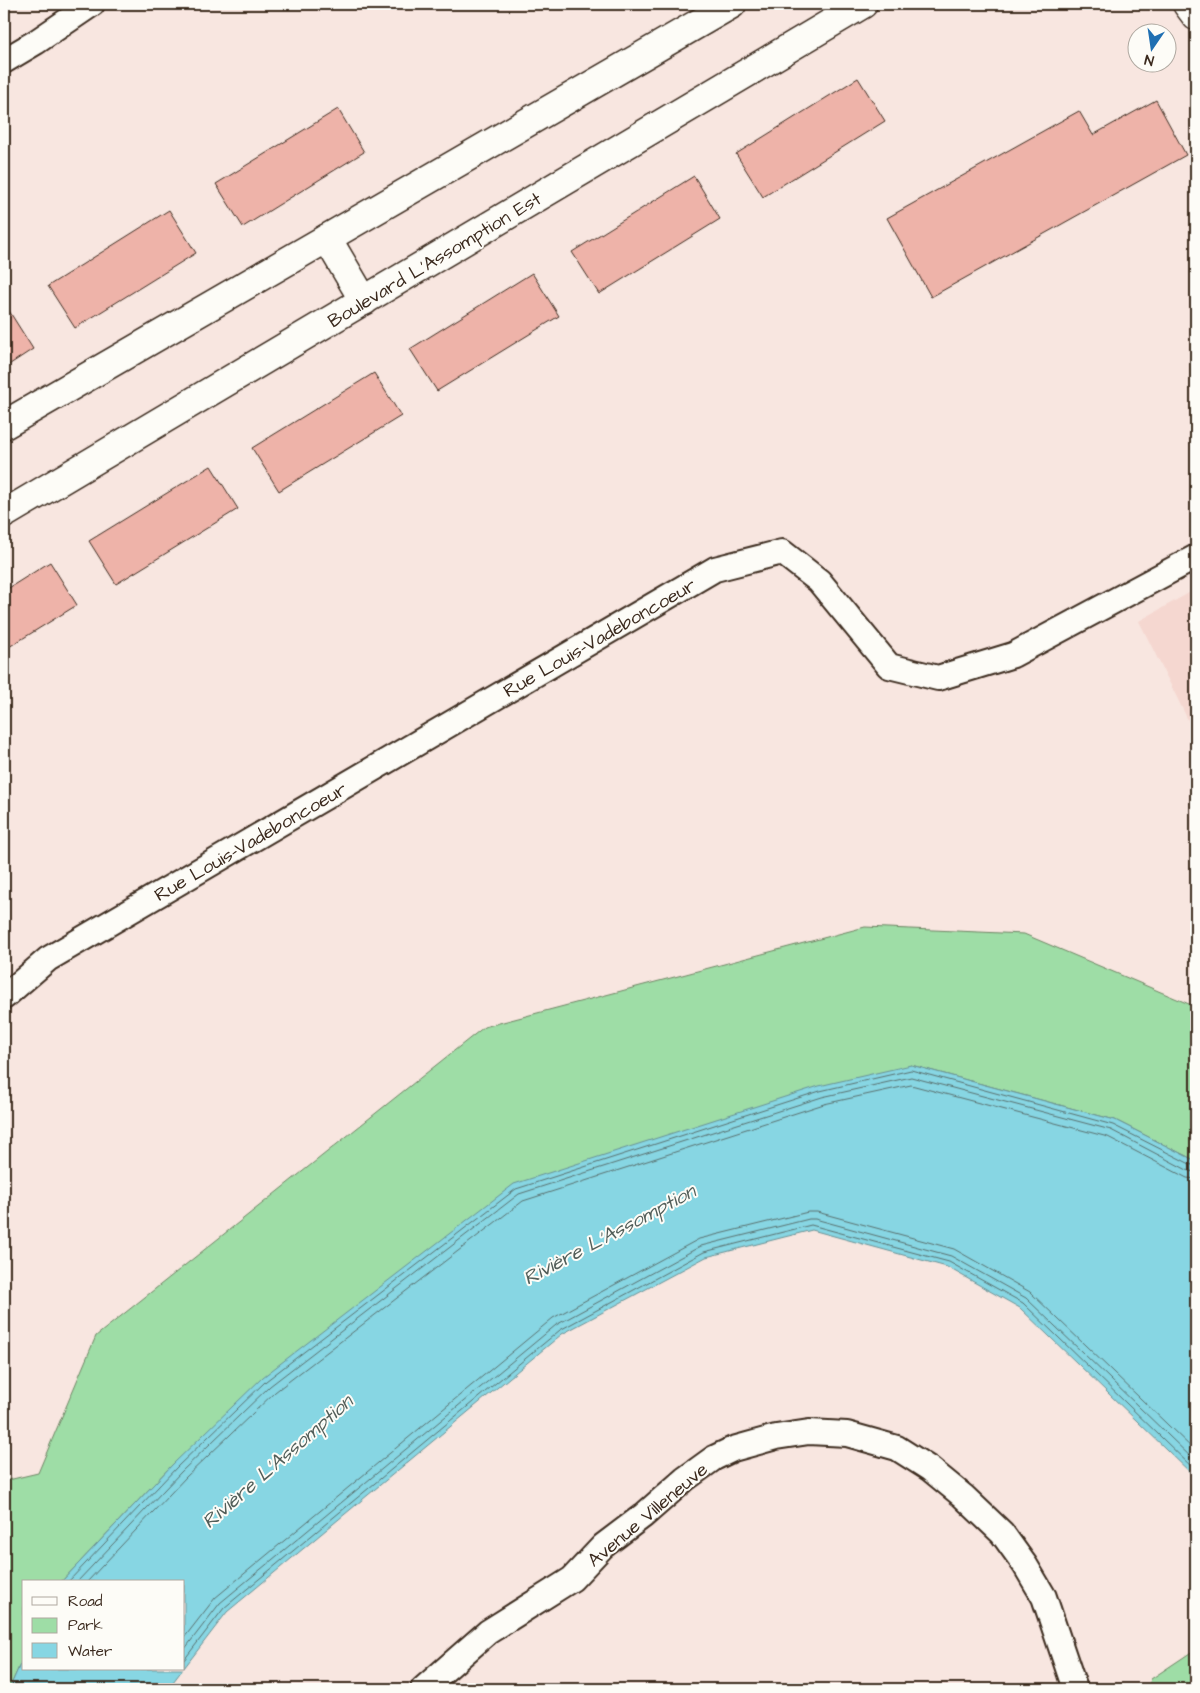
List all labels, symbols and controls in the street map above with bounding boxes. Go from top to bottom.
north arrow [1128,22,1178,72]
text: N [1143,49,1156,70]
street label: Boulevard L'Assomption Est [323,186,547,335]
street label: Rue Louis-Vadeboncoeur [498,572,702,705]
street label: Rue Louis-Vadeboncoeur [149,776,353,909]
water label: Rivière L'Assomption [518,1177,702,1292]
water label: Rivière L'Assomption [196,1387,361,1535]
street label: Avenue Villeneuve [582,1457,714,1574]
legend [22,1580,185,1670]
text: Road [68,1591,103,1612]
text: Park [68,1615,103,1636]
text: Water [68,1641,112,1662]

